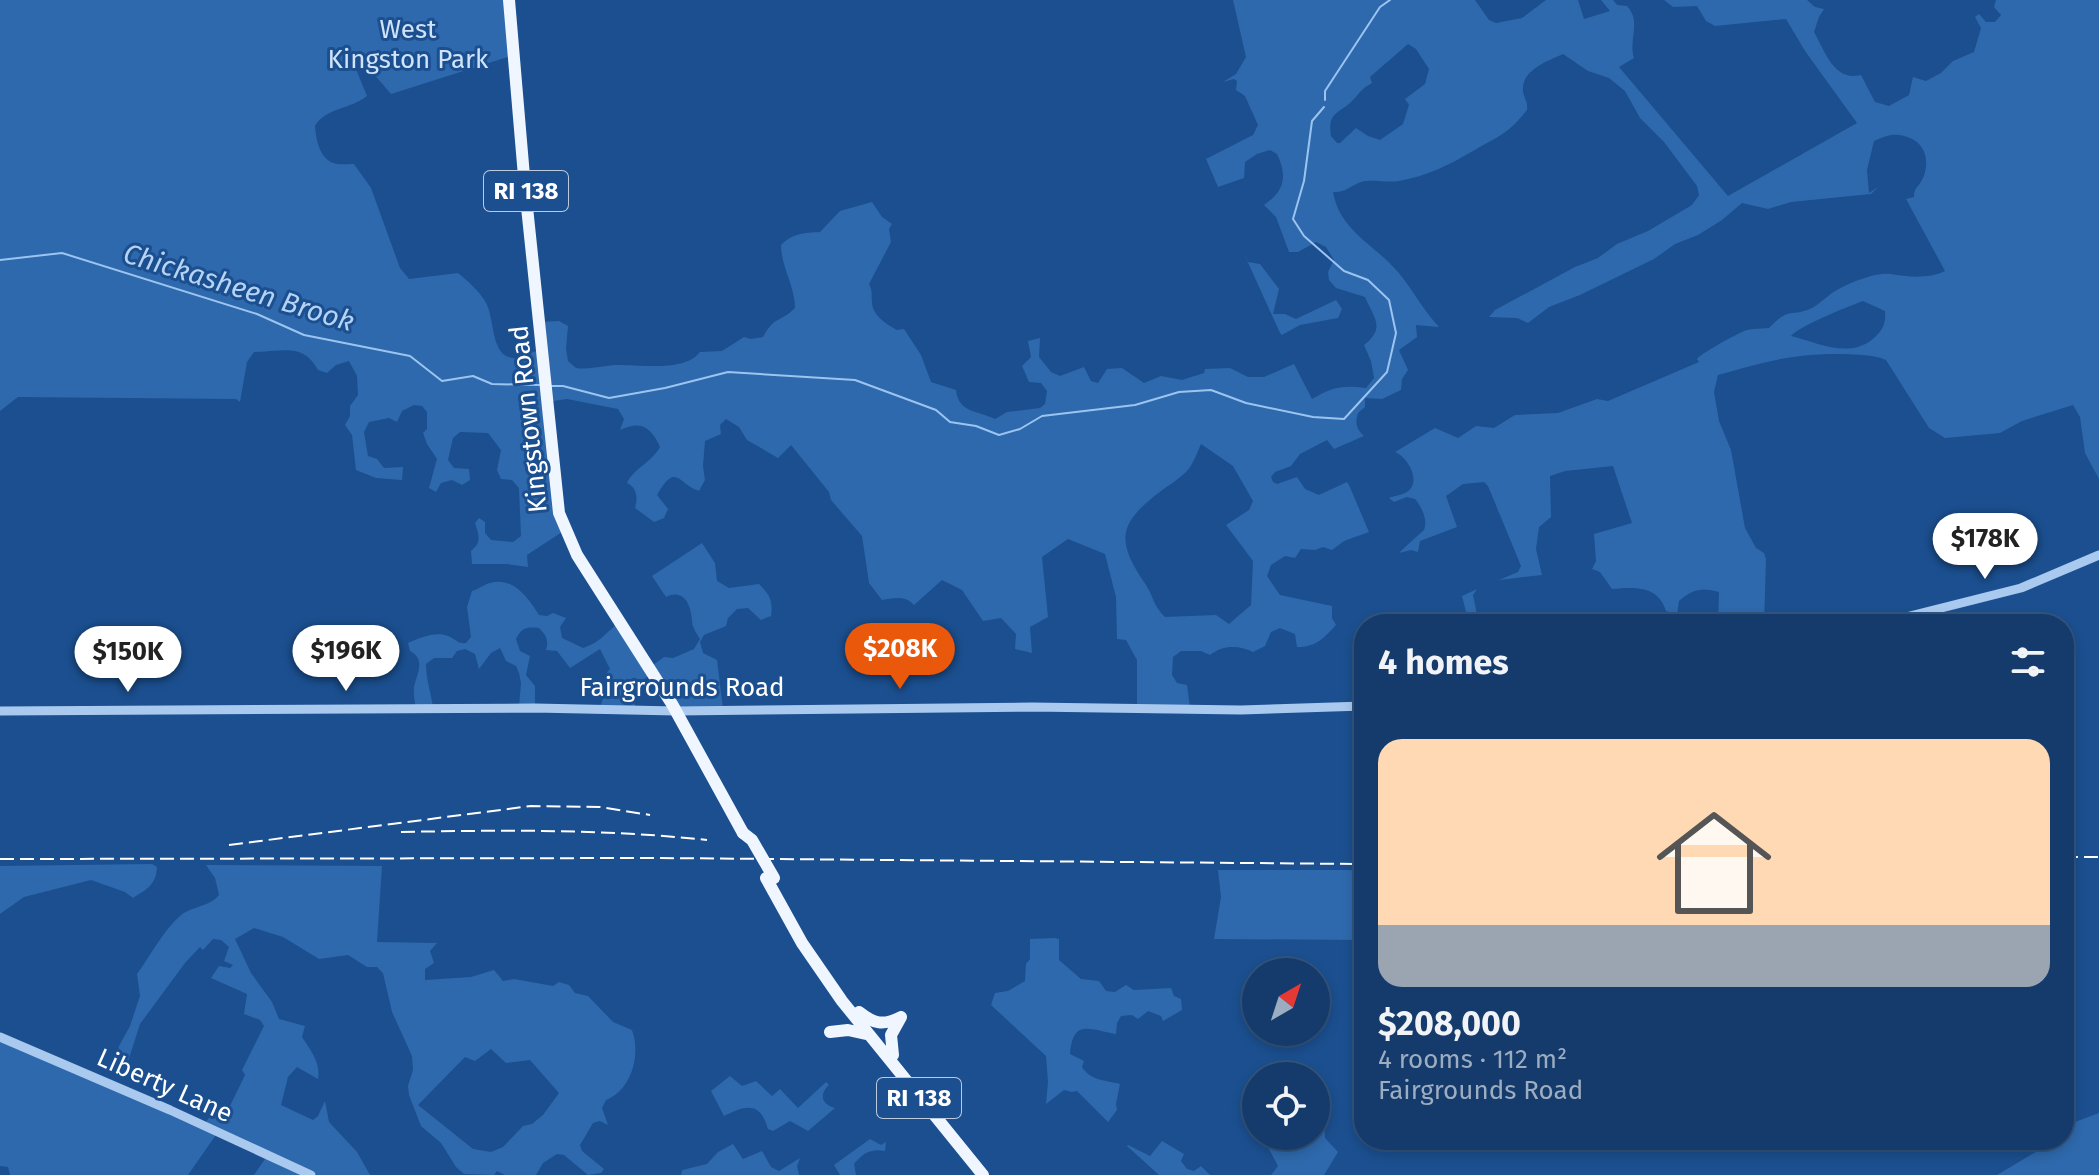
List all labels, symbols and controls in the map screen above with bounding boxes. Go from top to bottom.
park label: West Kingston Park [328,14,489,75]
road number: RI 138 [484,171,568,211]
water label: Chickasheen Brook [119,237,358,338]
street label: Kingstown Road [503,324,554,514]
pin: $178K [1929,513,2041,581]
text: $178K [1951,523,2019,554]
pin: $208K [844,623,956,691]
pin: $196K [290,625,402,693]
pin: $150K [72,626,184,694]
text: $208K [863,633,937,664]
text: $196K [310,635,382,666]
text: $150K [92,636,164,667]
icon: filters [2006,640,2050,684]
text: 4 homes [1378,642,1509,683]
street label: Fairgrounds Road [579,672,785,703]
icon: home [1642,791,1786,935]
north arrow [1242,958,1330,1046]
map controls [1242,958,1330,1150]
text: $208,000 [1378,1003,1521,1044]
street label: Liberty Lane [92,1042,237,1129]
text: 4 rooms · 112 m² [1378,1044,1567,1075]
button: locate [1242,1062,1330,1150]
text: Fairgrounds Road [1378,1075,1583,1106]
road number: RI 138 [877,1078,961,1118]

